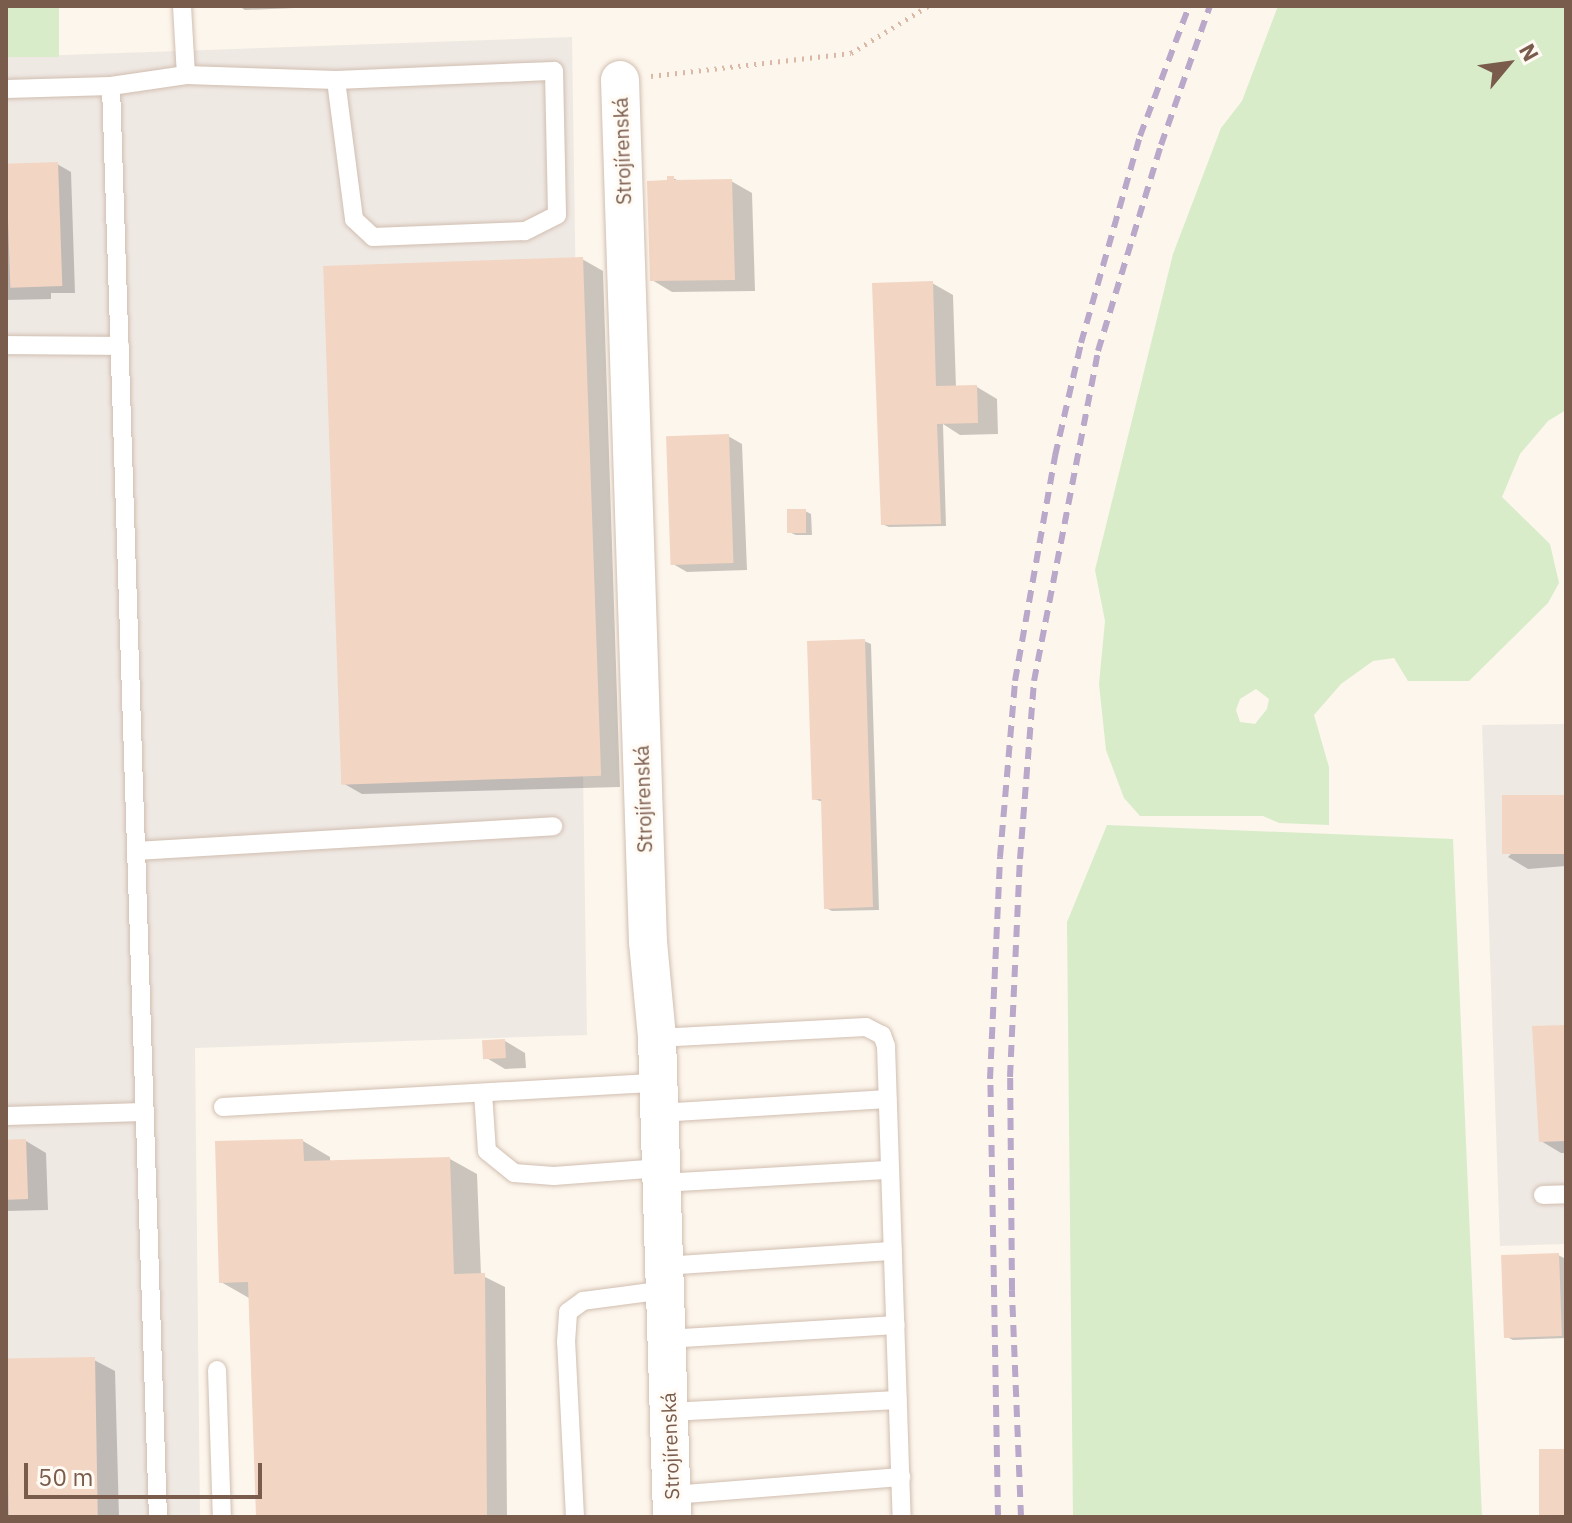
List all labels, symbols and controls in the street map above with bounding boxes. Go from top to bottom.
north arrow [1468,24,1548,104]
text: N [1513,38,1546,66]
street label: Strojírenská [608,97,636,205]
street label: Strojírenská [629,745,657,853]
street label: Strojírenská [656,1392,684,1500]
scale bar [28,1447,266,1497]
text: 50 m [38,1461,93,1493]

